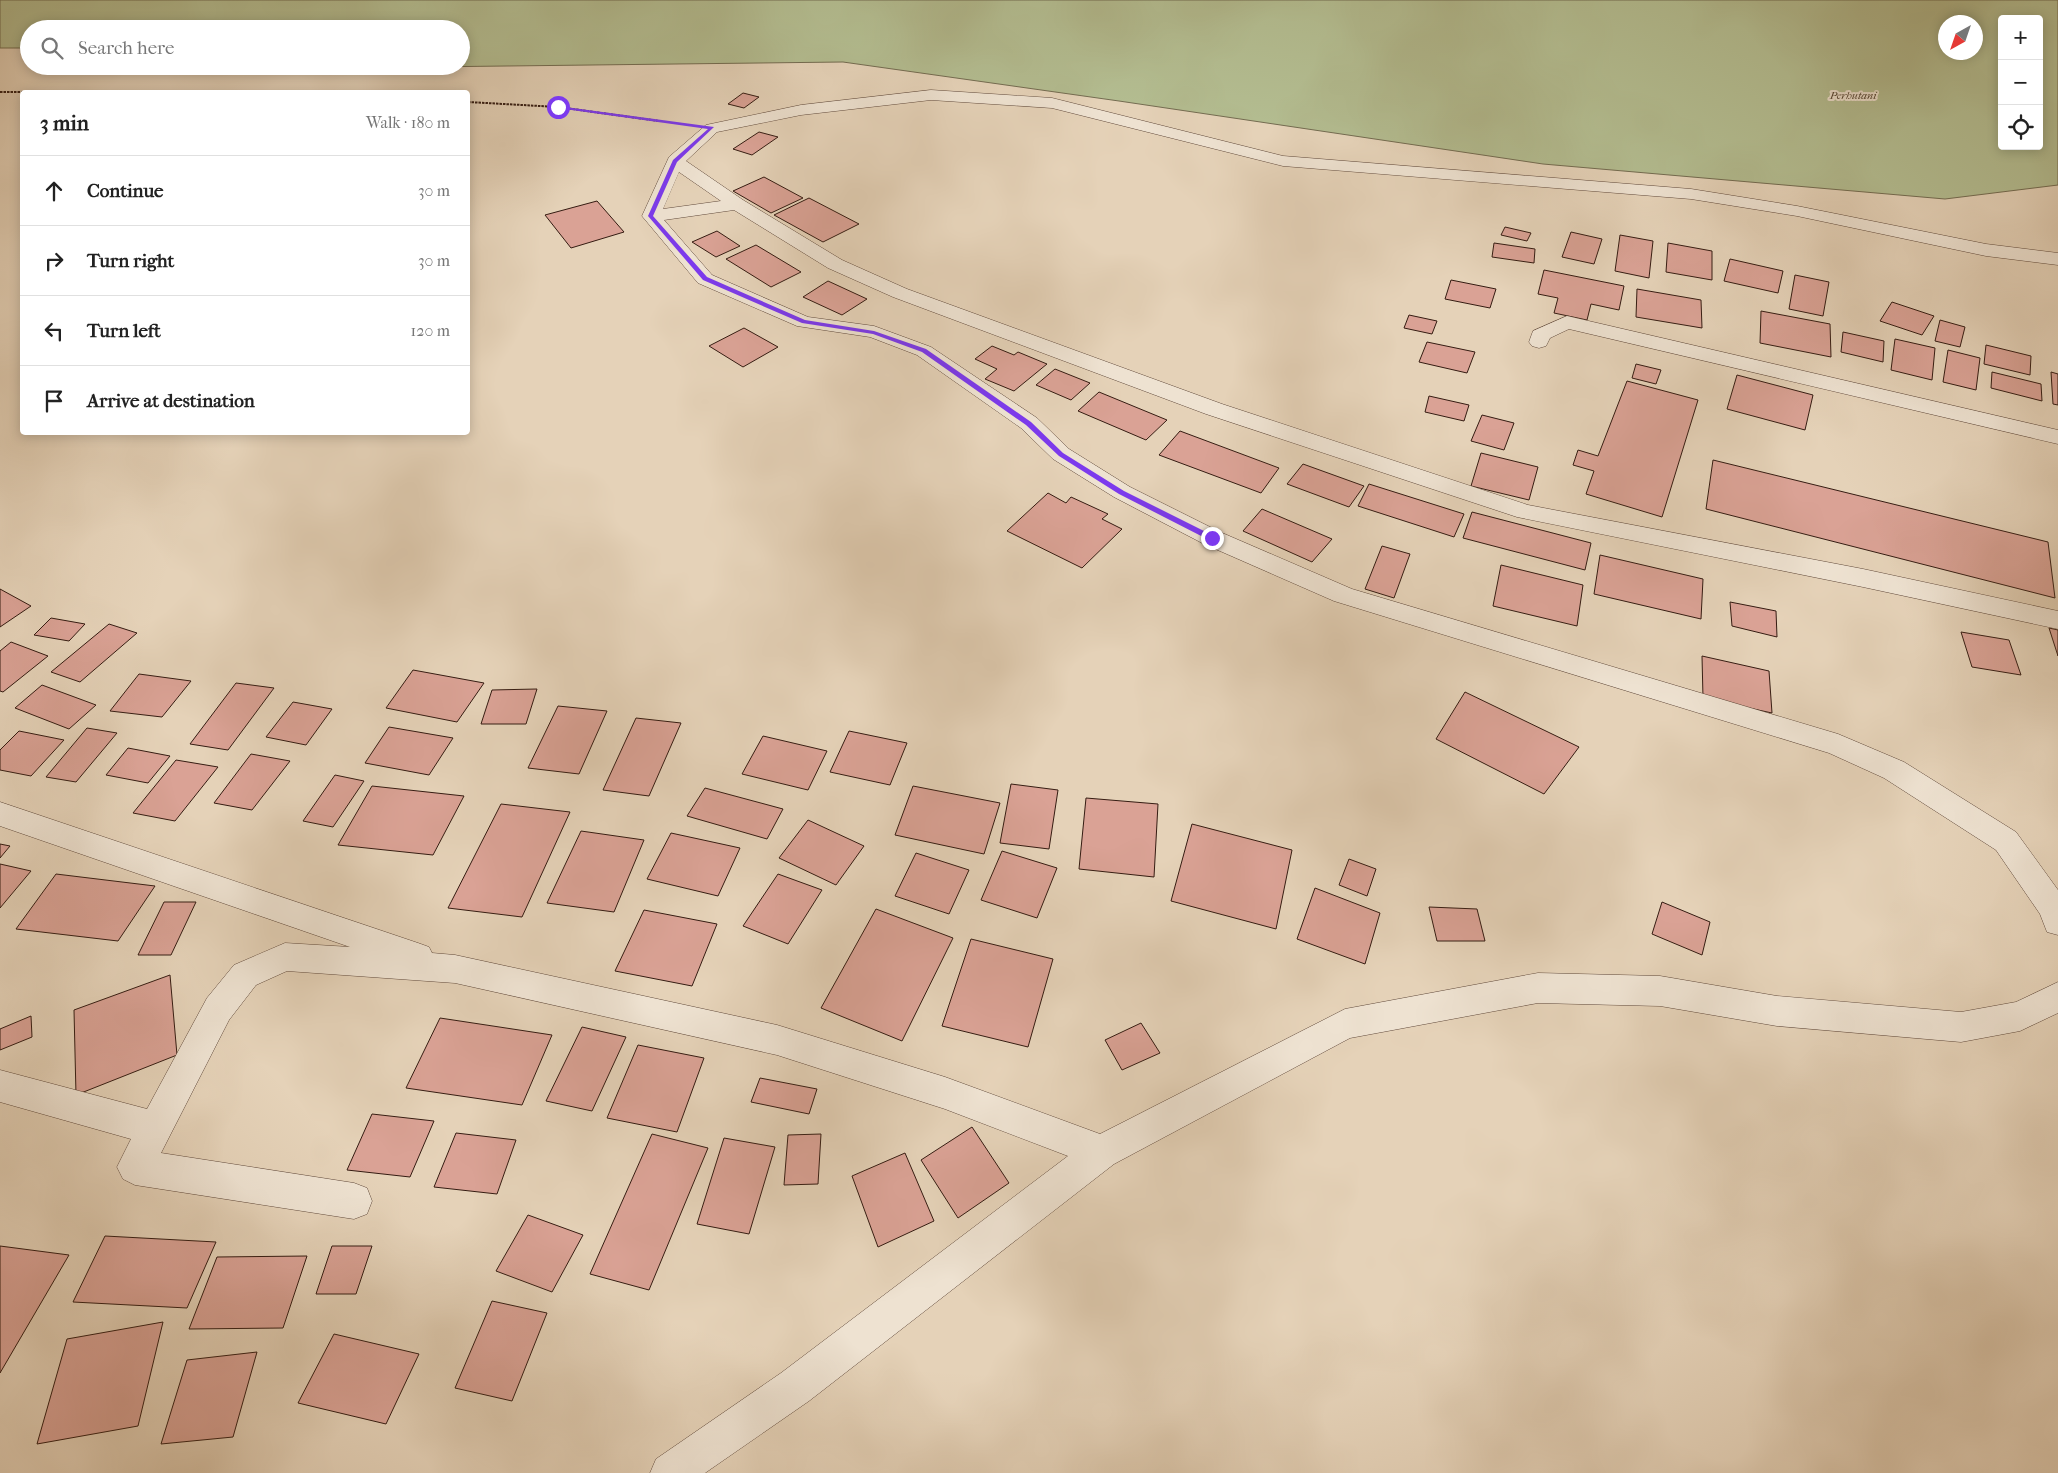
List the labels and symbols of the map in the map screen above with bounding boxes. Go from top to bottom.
north arrow [1938,15,1983,60]
park label: Perhutani [1829,89,1877,102]
route start [547,96,570,119]
route end [1201,527,1224,550]

